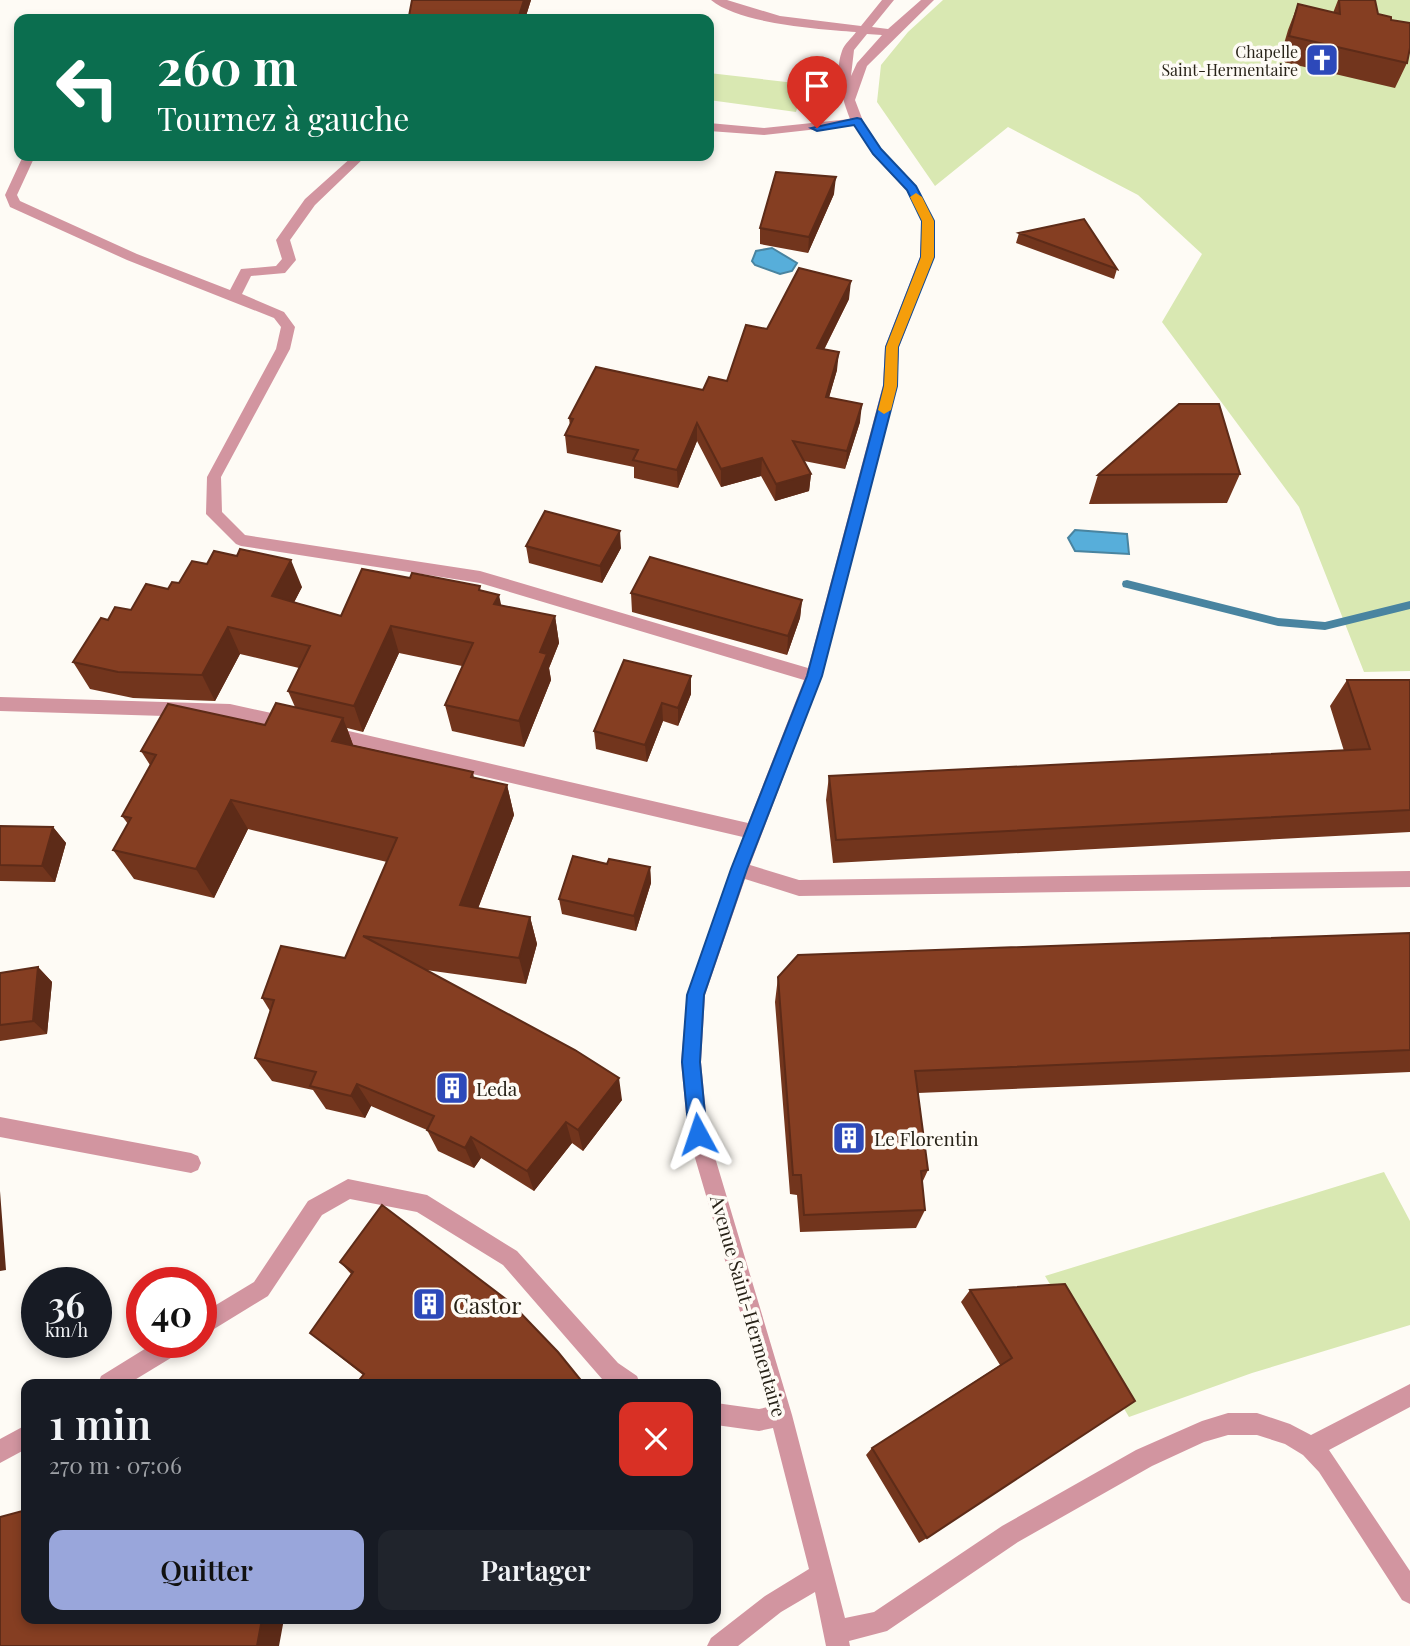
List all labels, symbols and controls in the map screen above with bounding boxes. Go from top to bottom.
text: 260 m [157,33,297,98]
place label: Chapelle Saint-Hermentaire [1161,41,1298,80]
church icon: Chapelle Saint-Hermentaire [1303,41,1341,79]
icon: left [42,42,133,133]
pin [787,56,847,128]
icon: arrive [798,67,836,105]
text: Tournez à gauche [157,96,410,139]
building icon: Leda [433,1069,471,1107]
place label: Leda [476,1075,518,1101]
position arrow [661,1097,735,1171]
building icon: Le Florentin [830,1119,868,1157]
place label: Le Florentin [874,1125,979,1151]
street label: Avenue Saint-Hermentaire [705,1191,793,1420]
speed limit sign: 40 [126,1267,217,1358]
text: 36 [48,1280,85,1327]
building icon: Castor [410,1285,448,1323]
place label: Castor [453,1289,522,1320]
text: km/h [45,1318,88,1342]
text: 1 min [49,1395,151,1451]
button: close [619,1402,693,1476]
text: 270 m · 07:06 [49,1449,182,1480]
button: Quitter [49,1530,364,1610]
button: Partager [378,1530,693,1610]

